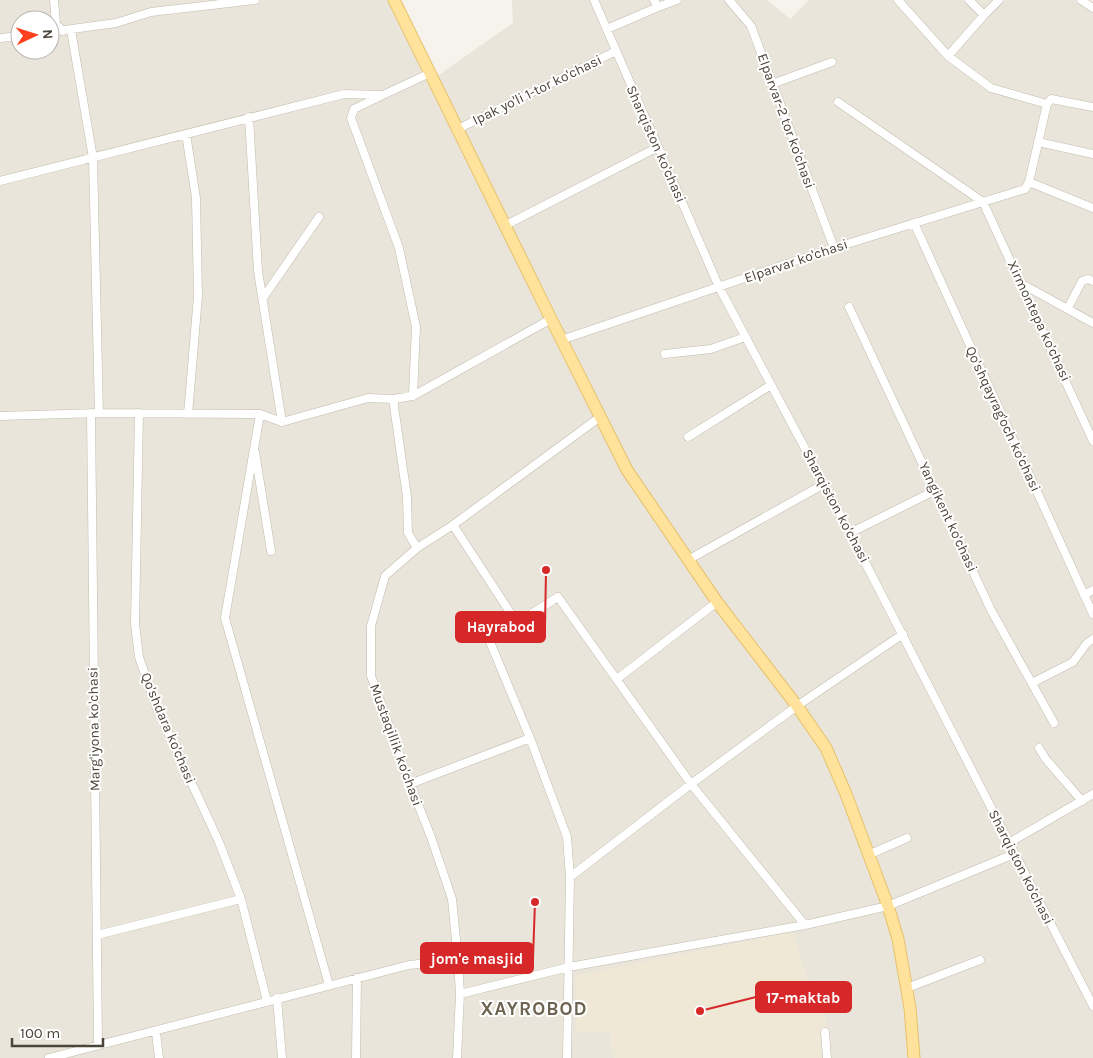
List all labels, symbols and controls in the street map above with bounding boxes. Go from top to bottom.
north arrow [10,10,60,60]
text: N [39,29,56,40]
street label: Ipak yo'li 1-tor ko'chasi [470,51,604,129]
street label: Elparvar-2 tor ko'chasi [754,51,818,191]
street label: Sharqiston ko'chasi [623,83,689,205]
street label: Elparvar ko'chasi [742,235,850,287]
street label: Xirmontepa ko'chasi [1004,258,1074,384]
street label: Qo'shqayrag'och ko'chasi [962,344,1044,494]
street label: Sharqiston ko'chasi [799,446,873,566]
street label: Yangikent ko'chasi [915,459,981,575]
callout: Hayrabod [456,612,545,642]
text: Hayrabod [467,618,535,636]
street label: Marg'iyona ko'chasi [84,667,104,791]
street label: Qo'shdara ko'chasi [137,670,199,786]
street label: Mustaqillik ko'chasi [366,682,426,808]
street label: Sharqiston ko'chasi [985,807,1057,927]
callout: jom'e masjid [421,943,533,973]
text: jom'e masjid [429,950,523,968]
callout: 17-maktab [756,982,851,1012]
text: 17-maktab [766,989,840,1007]
district label: XAYROBOD [480,998,588,1020]
scale bar [12,1016,104,1048]
text: 100 m [20,1024,60,1042]

